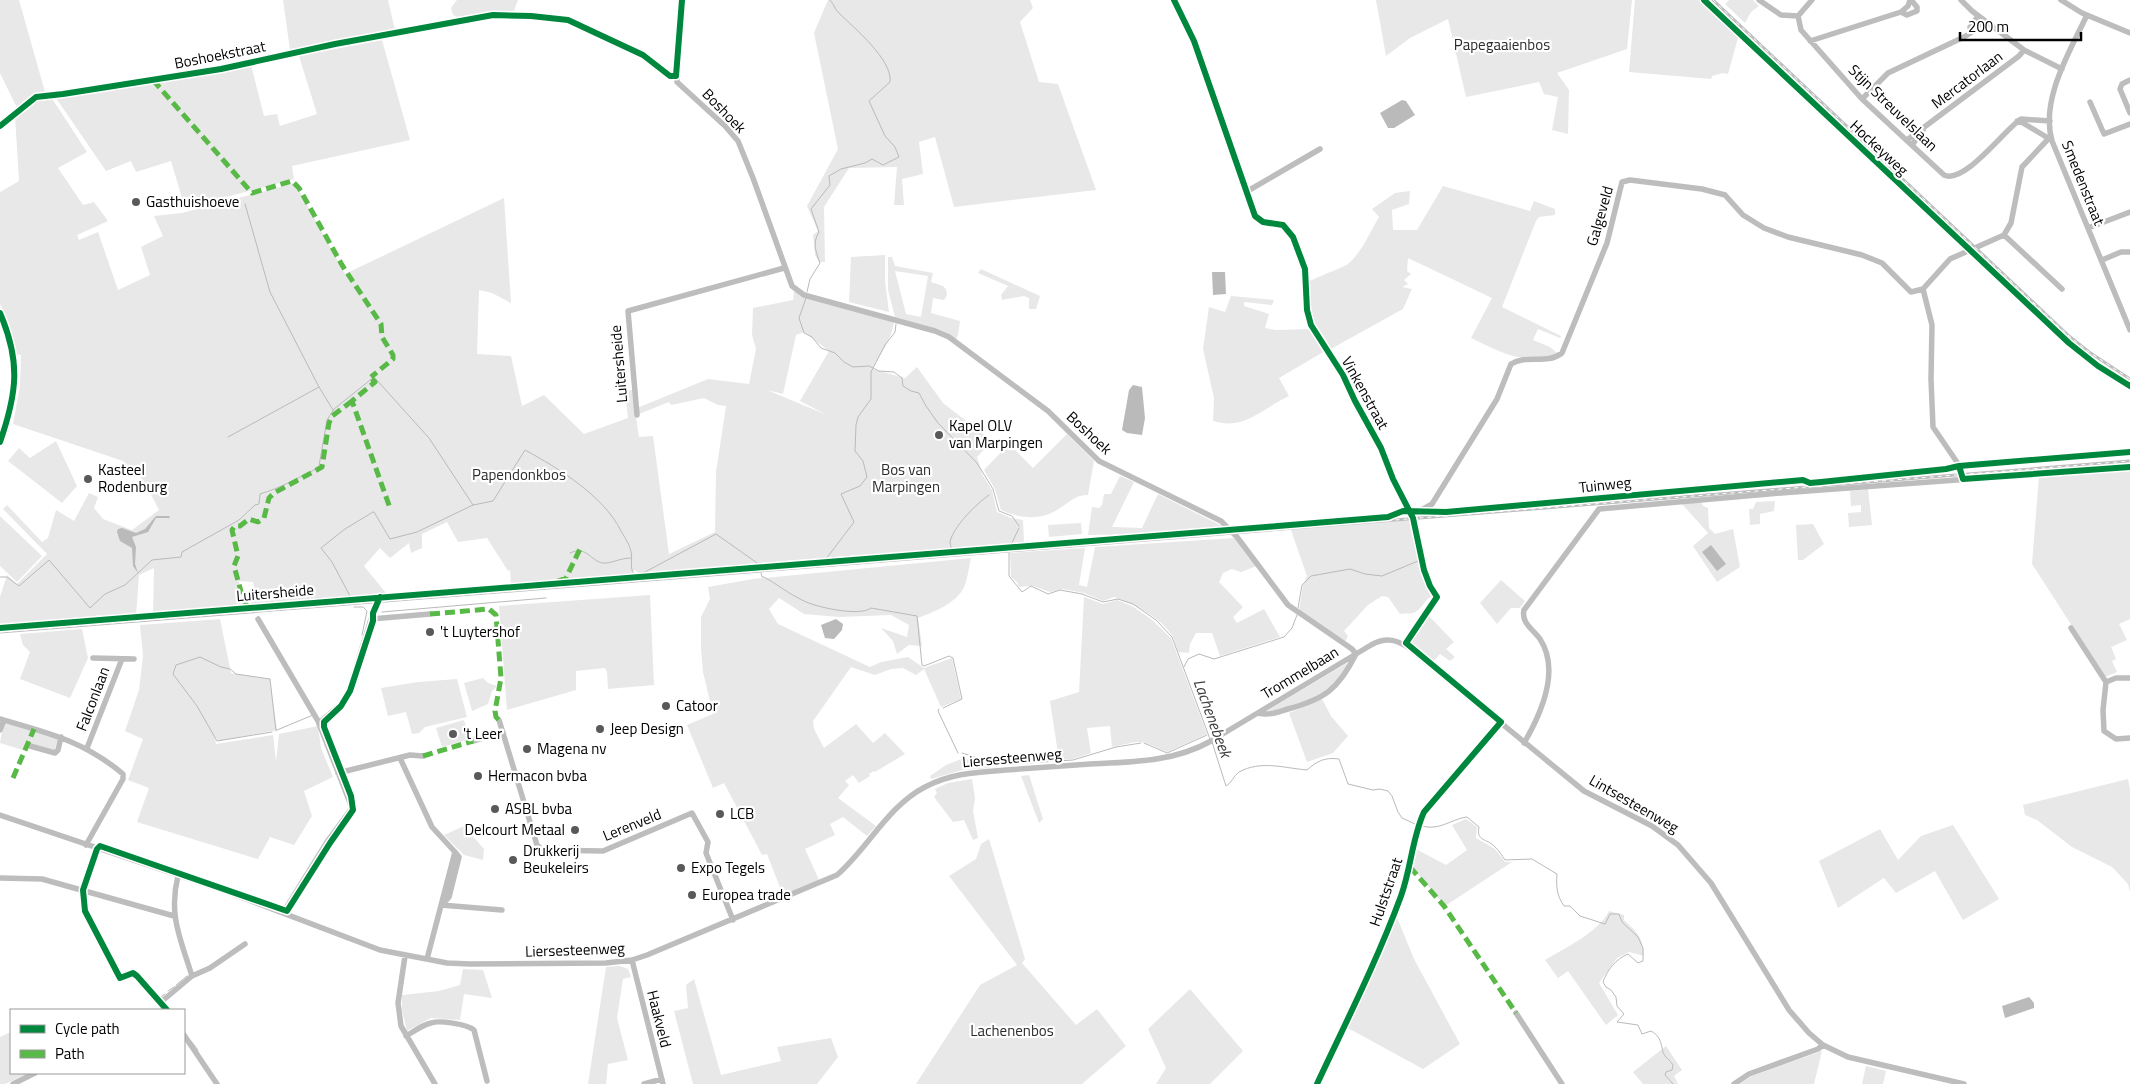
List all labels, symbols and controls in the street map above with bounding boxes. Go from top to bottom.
scale bar [1960,10,2081,42]
text: 200 m [1968,15,2009,38]
park label: Papegaaienbos [1454,33,1550,56]
street label: Boshoekstraat [172,34,268,75]
street label: Mercatorlaan [1926,45,2007,114]
street label: Stijn Streuvelslaan [1843,59,1943,156]
street label: Boshoek [697,83,752,138]
street label: Hockeyweg [1845,114,1914,181]
street label: Smedenstraat [2056,137,2111,229]
street label: Galgeveld [1580,183,1619,249]
place label: Gasthuishoeve [146,190,239,213]
marker: Gasthuishoeve [130,196,142,208]
street label: Luitersheide [604,324,633,404]
street label: Vinkenstraat [1336,352,1395,434]
street label: Boshoek [1061,406,1117,460]
place label: Kapel OLV van Marpingen [949,414,1043,454]
marker: Kapel OLV van Marpingen [933,429,945,441]
place label: Kasteel Rodenburg [98,458,168,498]
park label: Bos van Marpingen [872,458,940,498]
park label: Papendonkbos [472,463,566,486]
street label: Tuinweg [1578,470,1633,499]
marker: Kasteel Rodenburg [82,473,94,485]
street label: Luitersheide [235,578,315,607]
place label: 't Luytershof [440,620,520,643]
marker: 't Luytershof [424,626,436,638]
street label: Trommelbaan [1257,640,1343,705]
street label: Falconlaan [70,663,115,734]
water label: Lachenebeek [1188,675,1239,762]
place label: Catoor [676,694,718,717]
marker: Catoor [660,700,672,712]
place label: Jeep Design [610,717,684,740]
place label: 't Leer [463,722,502,745]
marker: Jeep Design [594,723,606,735]
marker: 't Leer [447,728,459,740]
place label: Magena nv [537,737,606,760]
street label: Liersesteenweg [961,742,1063,773]
marker: Magena nv [521,743,533,755]
place label: Hermacon bvba [488,764,587,787]
street label: Lintsesteenweg [1585,769,1684,839]
marker: Hermacon bvba [472,770,484,782]
place label: ASBL bvba [505,797,573,820]
street label: Lerenveld [599,802,665,847]
place label: LCB [730,802,754,825]
marker: ASBL bvba [489,803,501,815]
marker: LCB [714,808,726,820]
place label: Delcourt Metaal [464,818,565,841]
marker: Delcourt Metaal [569,824,581,836]
place label: Drukkerij Beukeleirs [523,839,589,879]
marker: Drukkerij Beukeleirs [507,854,519,866]
street label: Hulststraat [1363,854,1408,929]
place label: Expo Tegels [691,856,765,879]
marker: Expo Tegels [675,862,687,874]
place label: Europea trade [702,883,791,906]
marker: Europea trade [686,889,698,901]
street label: Liersesteenweg [525,936,626,963]
street label: Haakveld [641,988,678,1050]
legend [10,1009,185,1074]
text: Cycle path [55,1017,120,1040]
park label: Lachenenbos [970,1019,1054,1042]
text: Path [55,1042,85,1065]

